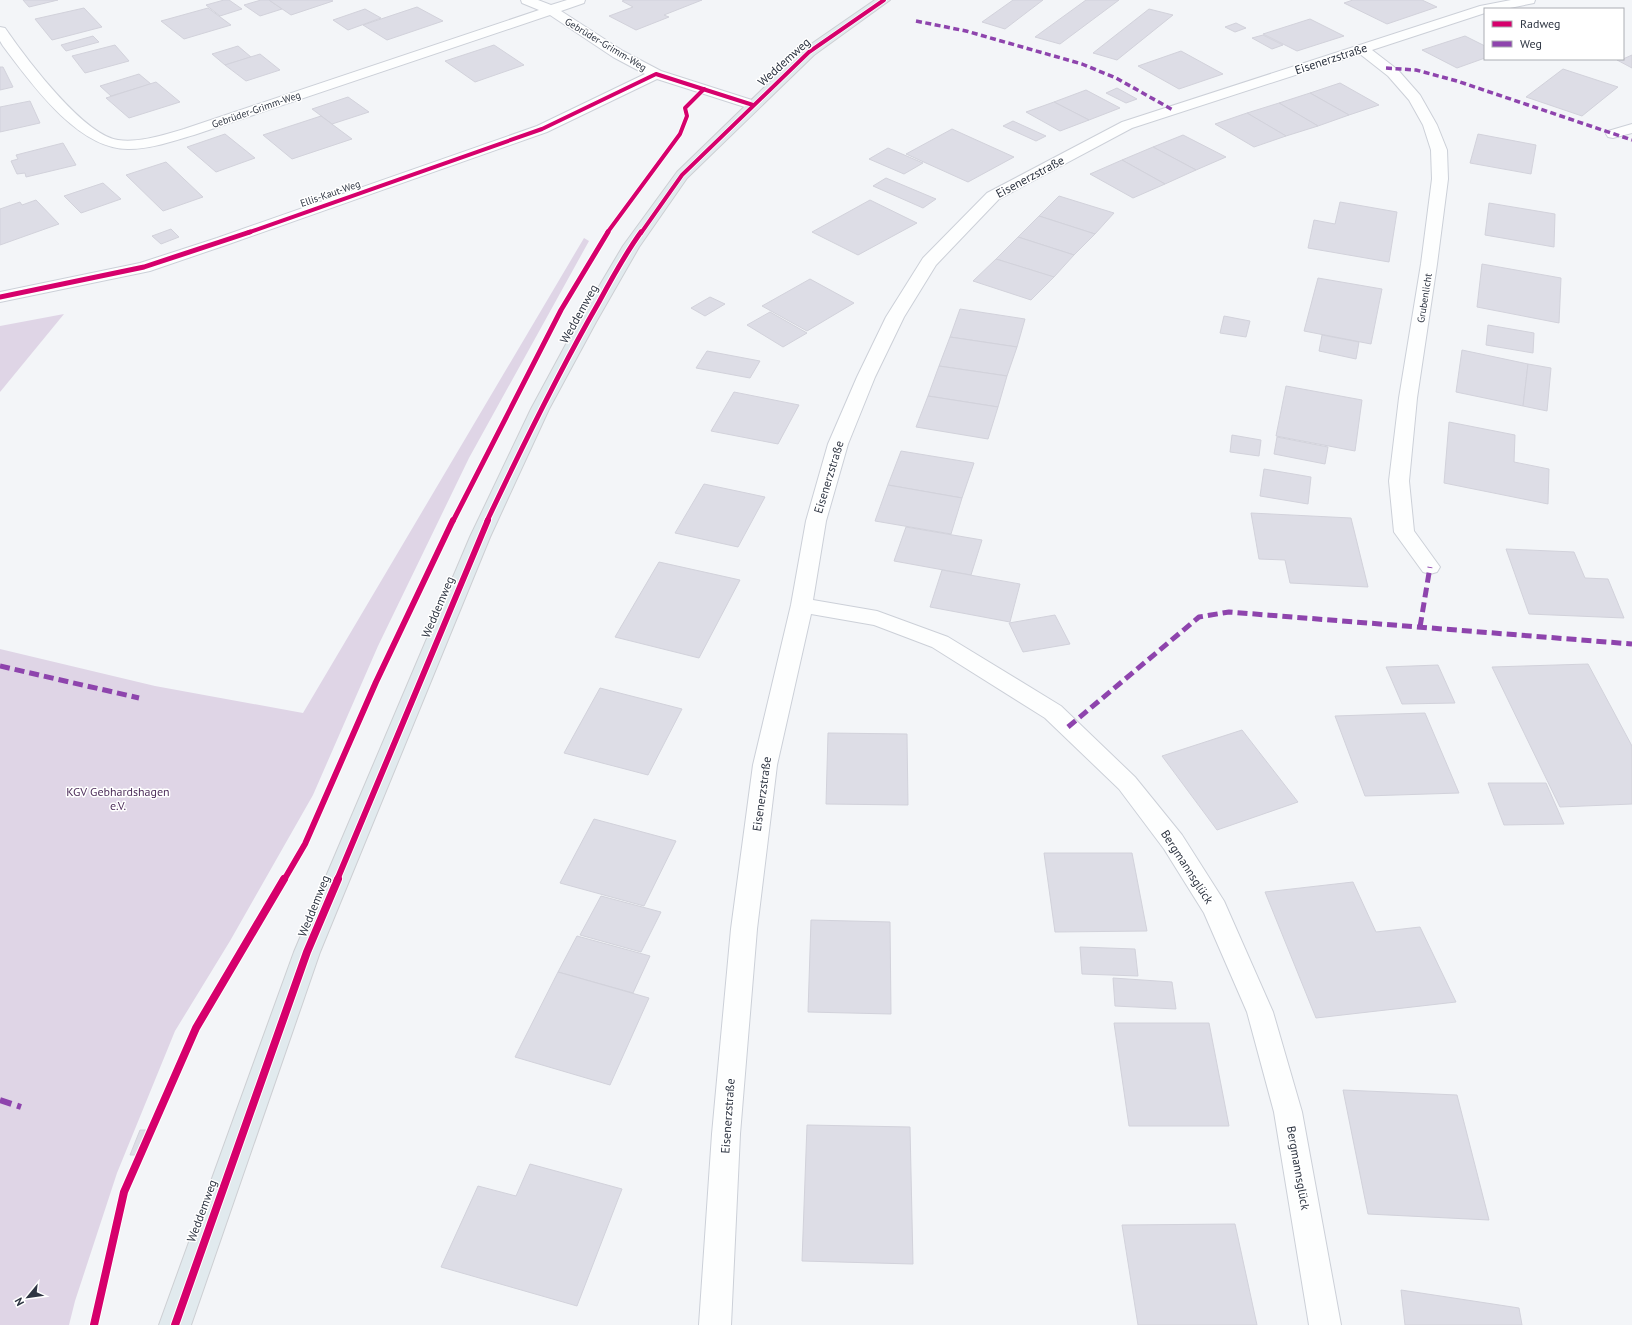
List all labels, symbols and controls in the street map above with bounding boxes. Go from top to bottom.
legend [1484,8,1624,60]
street label: Gebrüder-Grimm-Weg [562,15,649,74]
text: Radweg [1520,16,1561,31]
street label: Weddemweg [754,34,813,89]
text: Weg [1520,36,1542,51]
street label: Eisenerzstraße [1293,40,1369,77]
street label: Gebrüder-Grimm-Weg [210,88,302,131]
street label: Eisenerzstraße [993,152,1067,201]
street label: Ellis-Kaut-Weg [298,177,362,210]
street label: Grubenlicht [1414,272,1435,324]
street label: Weddemweg [556,282,601,346]
street label: Eisenerzstraße [810,439,847,515]
street label: Weddemweg [418,574,457,640]
street label: Eisenerzstraße [749,756,774,832]
park label: KGV Gebhardshagen e.V. [66,784,170,813]
street label: Bergmannsglück [1158,827,1217,907]
street label: Weddemweg [294,873,333,939]
street label: Eisenerzstraße [717,1078,738,1154]
street label: Bergmannsglück [1284,1125,1313,1211]
street label: Weddemweg [183,1178,220,1244]
north arrow [8,1277,48,1317]
text: N [11,1295,27,1308]

